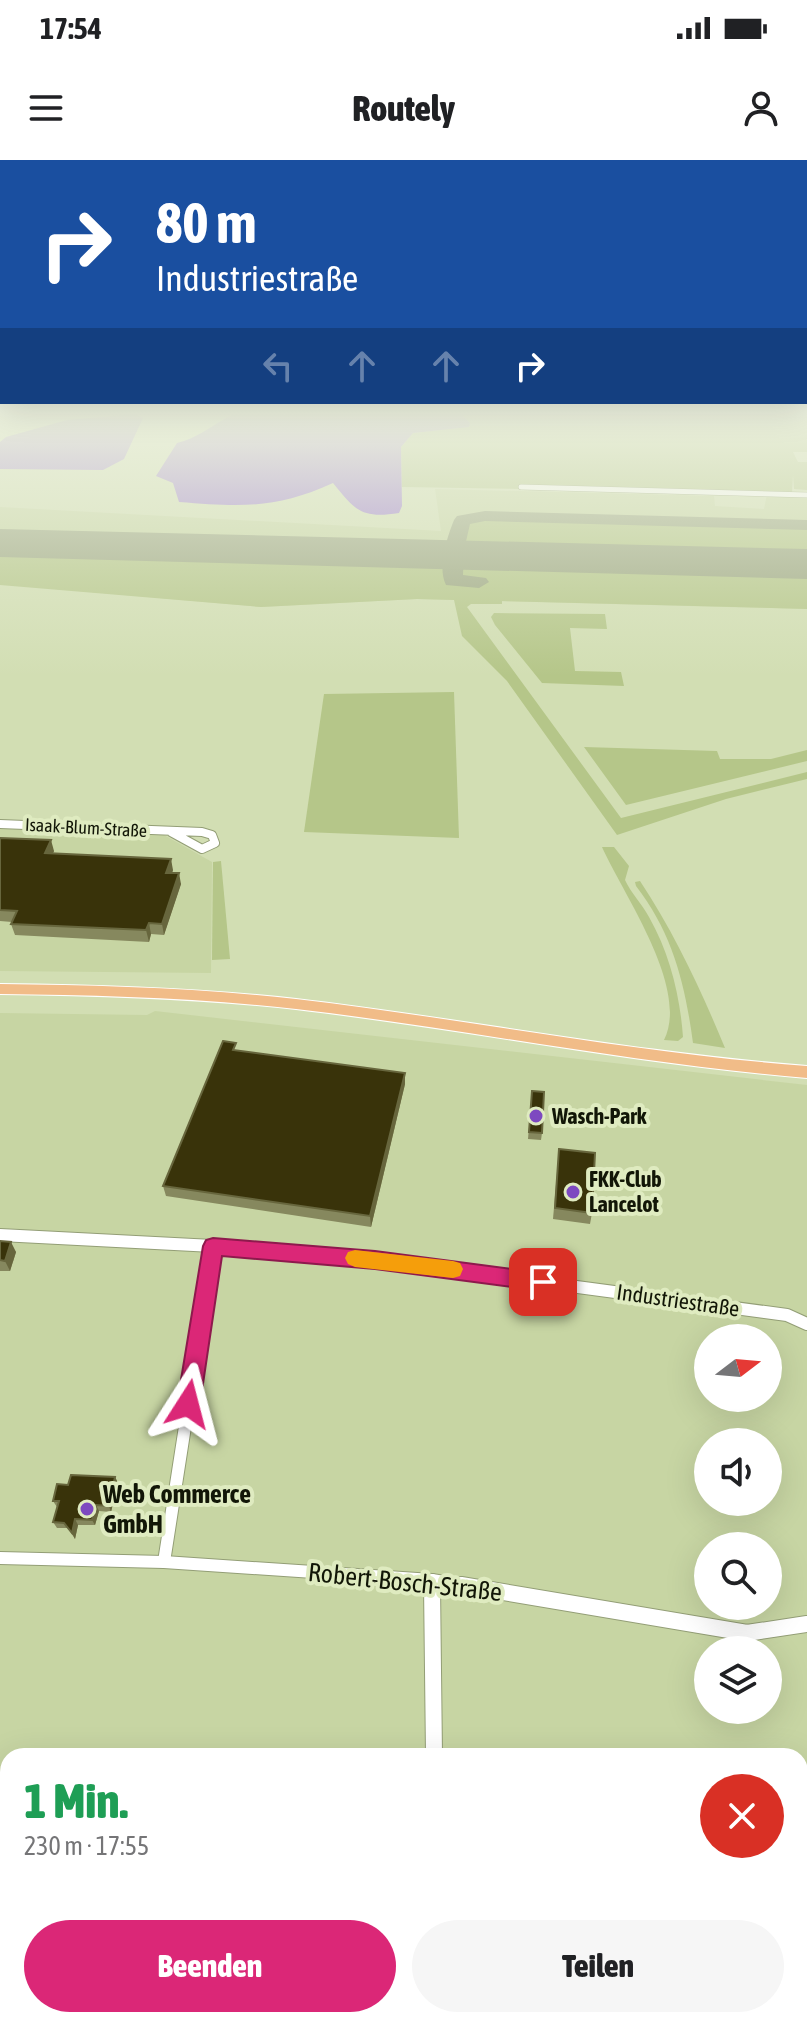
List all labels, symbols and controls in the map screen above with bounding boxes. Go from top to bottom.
text: 17:54 [40,11,102,45]
icon: menu [24,86,68,130]
icon: person [739,86,783,130]
text: Routely [352,87,455,129]
text: 80 m [156,191,257,255]
icon: right [24,192,128,296]
text: Industriestraße [156,257,358,299]
icon: left [256,344,300,388]
icon: ahead [340,344,384,388]
icon: ahead [424,344,468,388]
icon: right [508,344,552,388]
street label: Isaak-Blum-Straße [24,814,148,841]
place label: Wasch-Park [551,1103,647,1129]
marker: Wasch-Park [527,1107,545,1125]
place label: FKK-Club Lancelot [589,1166,662,1217]
marker: FKK-Club Lancelot [564,1183,582,1201]
pin [509,1248,577,1316]
icon: arrive [521,1260,565,1304]
street label: Industriestraße [615,1279,741,1321]
north arrow [694,1324,782,1412]
map controls [694,1324,782,1724]
position arrow [146,1362,230,1446]
button: sound [694,1428,782,1516]
place label: Web Commerce GmbH [102,1479,251,1539]
marker: Web Commerce GmbH [78,1500,96,1518]
button: search [694,1532,782,1620]
street label: Robert-Bosch-Straße [307,1557,503,1607]
button: layers [694,1636,782,1724]
text: 1 Min. [24,1773,128,1828]
button: close [700,1774,784,1858]
text: 230 m · 17:55 [24,1831,149,1861]
button: Beenden [24,1920,396,2012]
button: Teilen [412,1920,784,2012]

